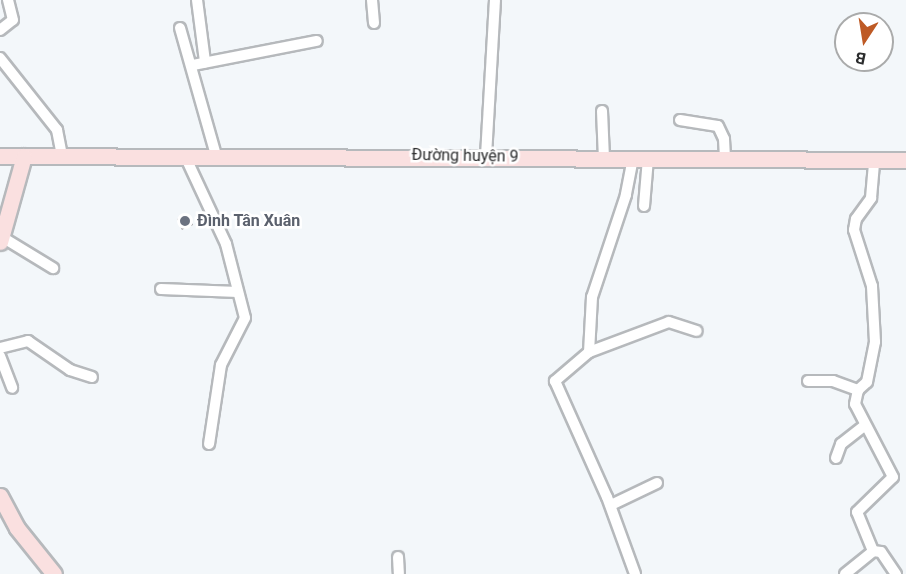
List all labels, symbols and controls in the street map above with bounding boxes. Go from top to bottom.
north arrow [834,12,894,72]
text: B [854,48,868,68]
street label: Đường huyện 9 [411,145,519,167]
place label: Đình Tân Xuân [197,211,301,231]
marker: Đình Tân Xuân [178,214,192,228]

